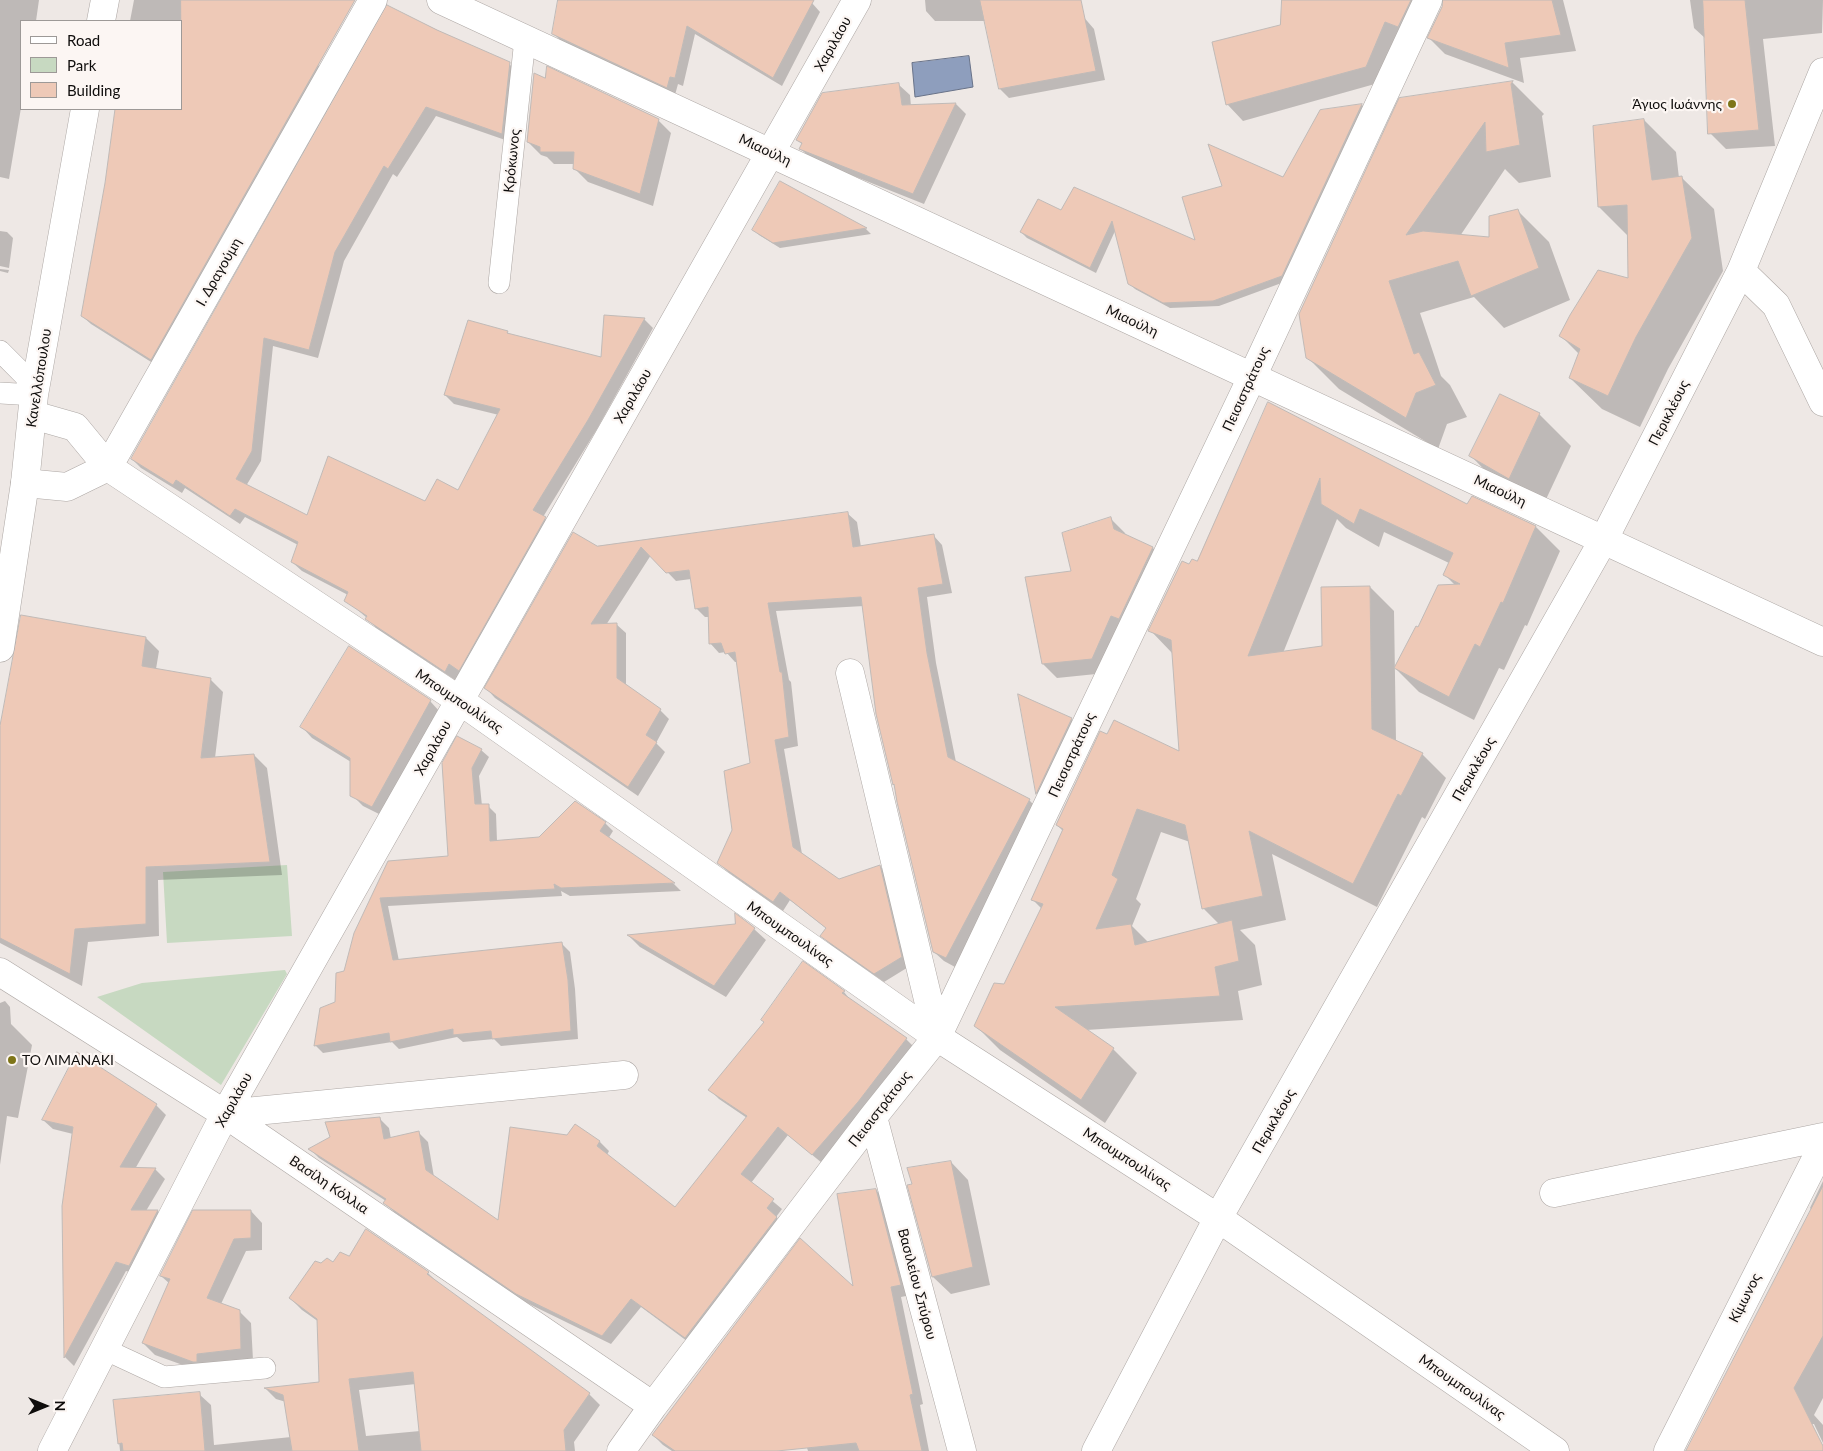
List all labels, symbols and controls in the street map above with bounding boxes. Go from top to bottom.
street label: Χαριλάου [811,14,855,74]
legend [20,20,182,110]
text: Road [67,31,100,49]
text: Park [67,56,96,74]
text: Building [67,81,120,99]
place label: Άγιος Ιωάννης [1632,96,1722,112]
marker: Άγιος Ιωάννης [1726,98,1738,110]
street label: Κρόκωνος [500,128,524,194]
street label: Μιαούλη [736,131,794,169]
street label: Ι. Δραγούμη [193,235,245,309]
street label: Μιαούλη [1103,302,1161,340]
street label: Κανελλόπουλου [23,327,55,429]
street label: Πεισιστράτους [1219,344,1273,434]
street label: Χαριλάου [611,366,655,426]
street label: Περικλέους [1645,377,1693,449]
street label: Μιαούλη [1471,472,1529,510]
street label: Μπουμπουλίνας [412,666,506,736]
street label: Πεισιστράτους [1045,710,1099,800]
street label: Χαριλάου [411,718,455,778]
street label: Περικλέους [1449,734,1499,804]
street label: Μπουμπουλίνας [743,898,837,970]
place label: ΤΟ ΛΙΜΑΝΑΚΙ [22,1052,114,1068]
marker: ΤΟ ΛΙΜΑΝΑΚΙ [6,1054,18,1066]
street label: Πεισιστράτους [845,1068,915,1150]
street label: Χαριλάου [212,1070,256,1130]
street label: Περικλέους [1249,1086,1299,1156]
street label: Μπουμπουλίνας [1080,1124,1174,1194]
street label: Βασίλη Κόλλια [286,1152,372,1218]
street label: Βασιλείου Σπύρου [894,1227,940,1341]
street label: Κίμωνος [1725,1270,1765,1326]
street label: Μπουμπουλίνας [1415,1351,1509,1423]
north arrow [20,1381,70,1431]
text: N [52,1401,69,1411]

